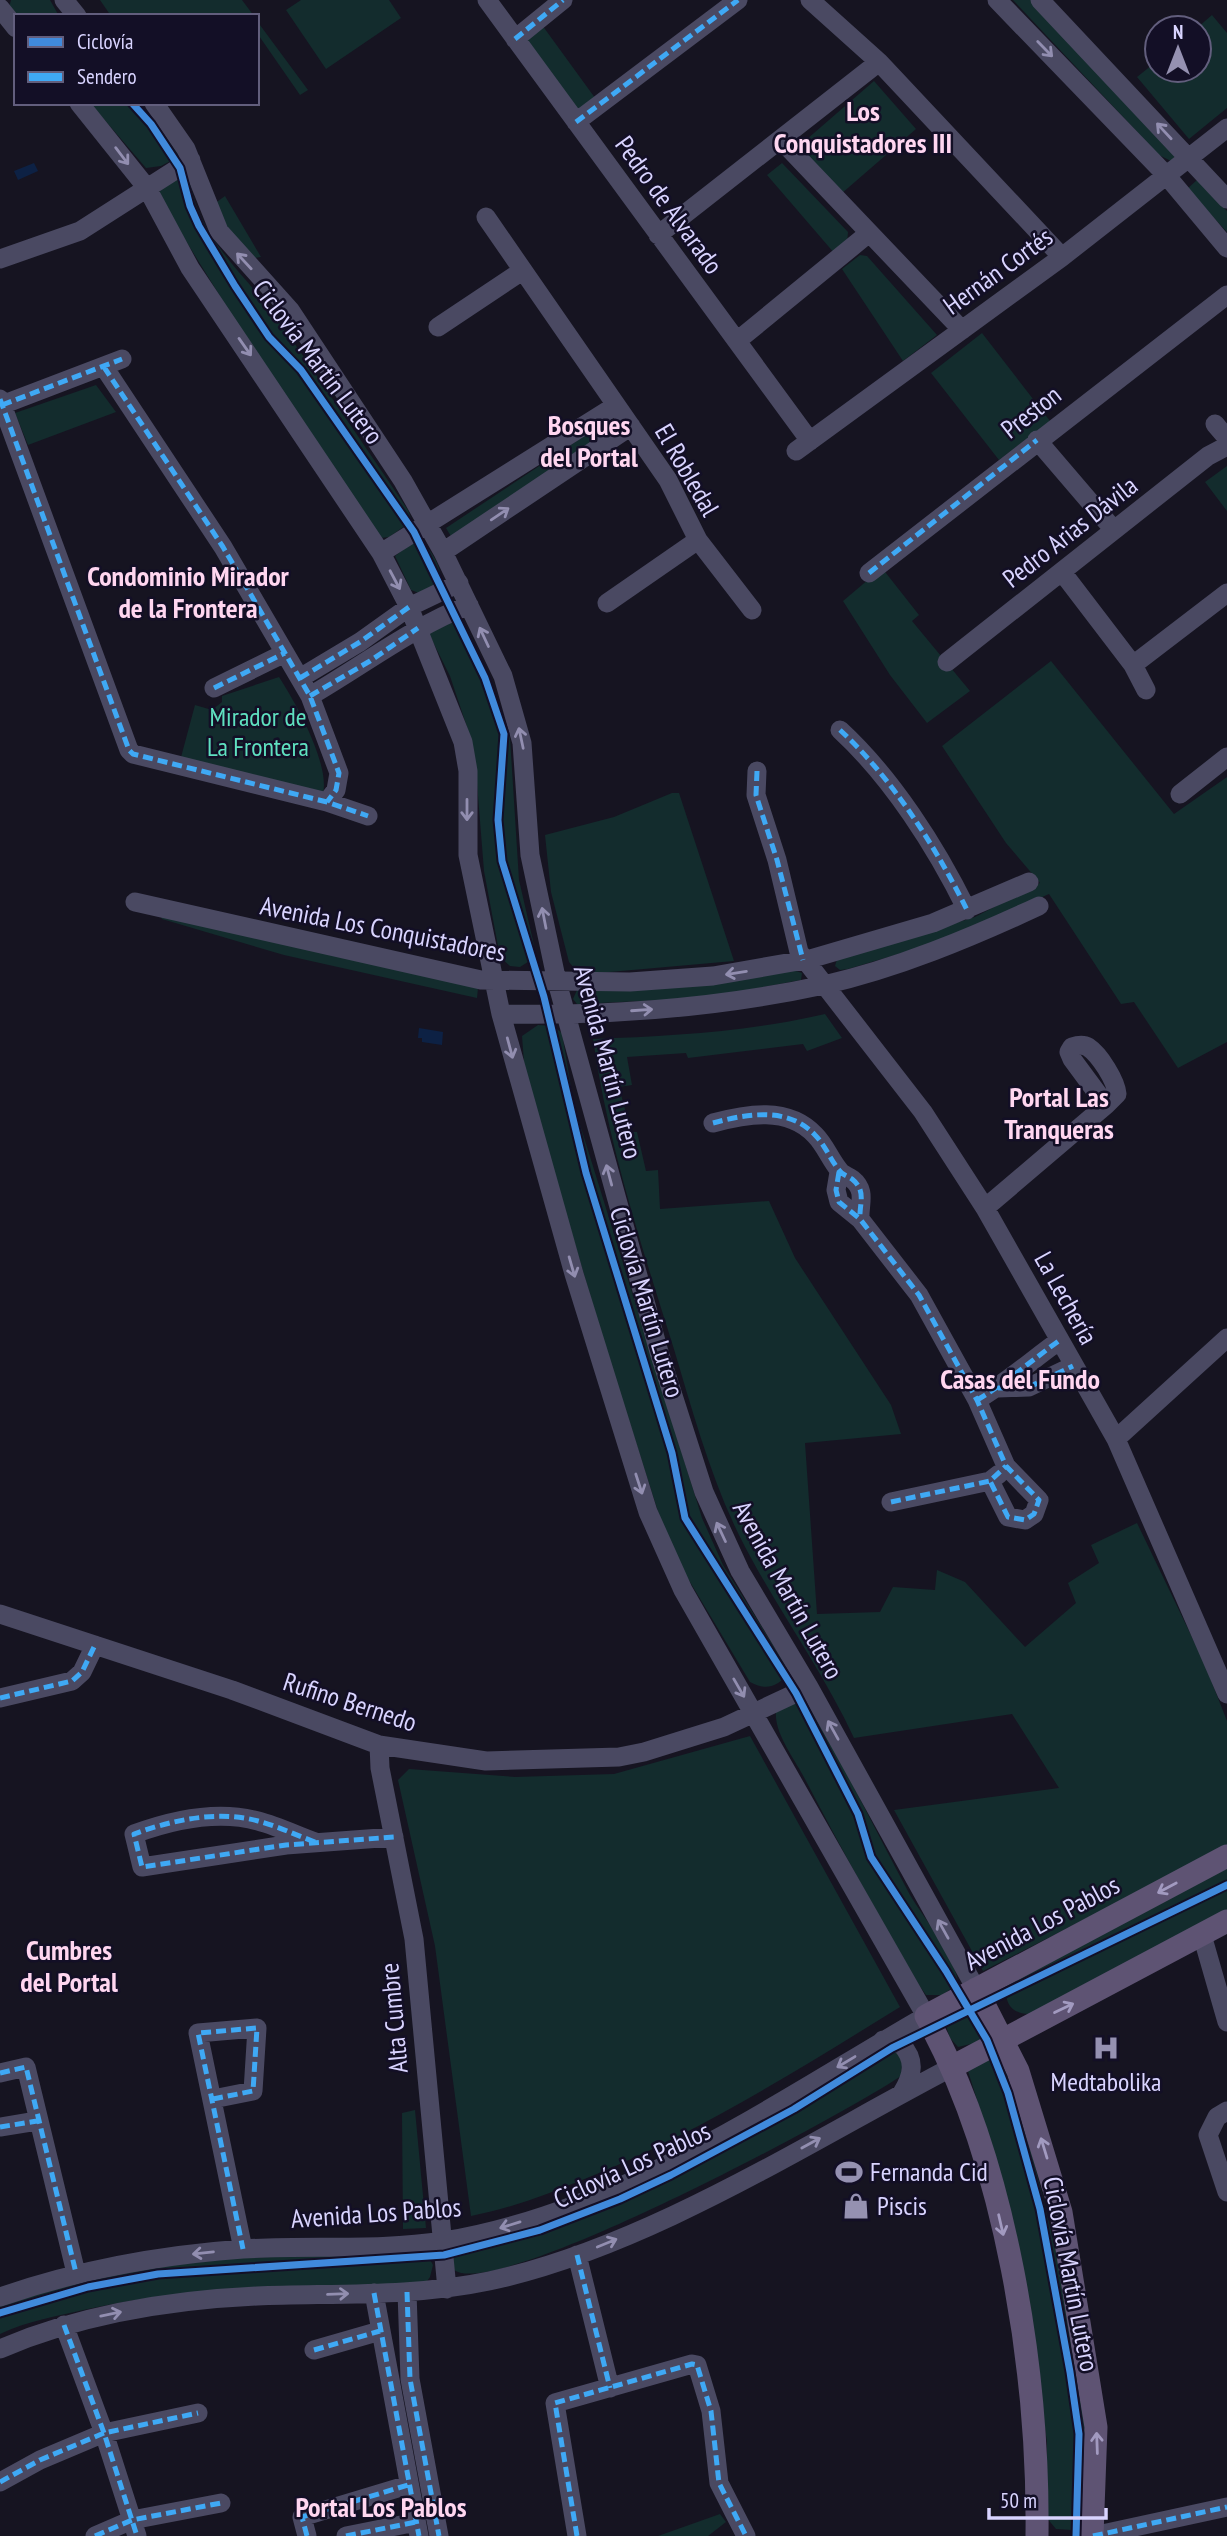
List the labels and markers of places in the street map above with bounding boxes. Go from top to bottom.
hospital icon: Medtabolika [1091,2033,1121,2063]
place label: Medtabolika [1051,2065,1161,2098]
place label: Fernanda Cid [870,2155,988,2188]
sports icon: Fernanda Cid [834,2157,864,2187]
place label: Piscis [877,2189,927,2222]
shop icon: Piscis [841,2191,871,2221]

